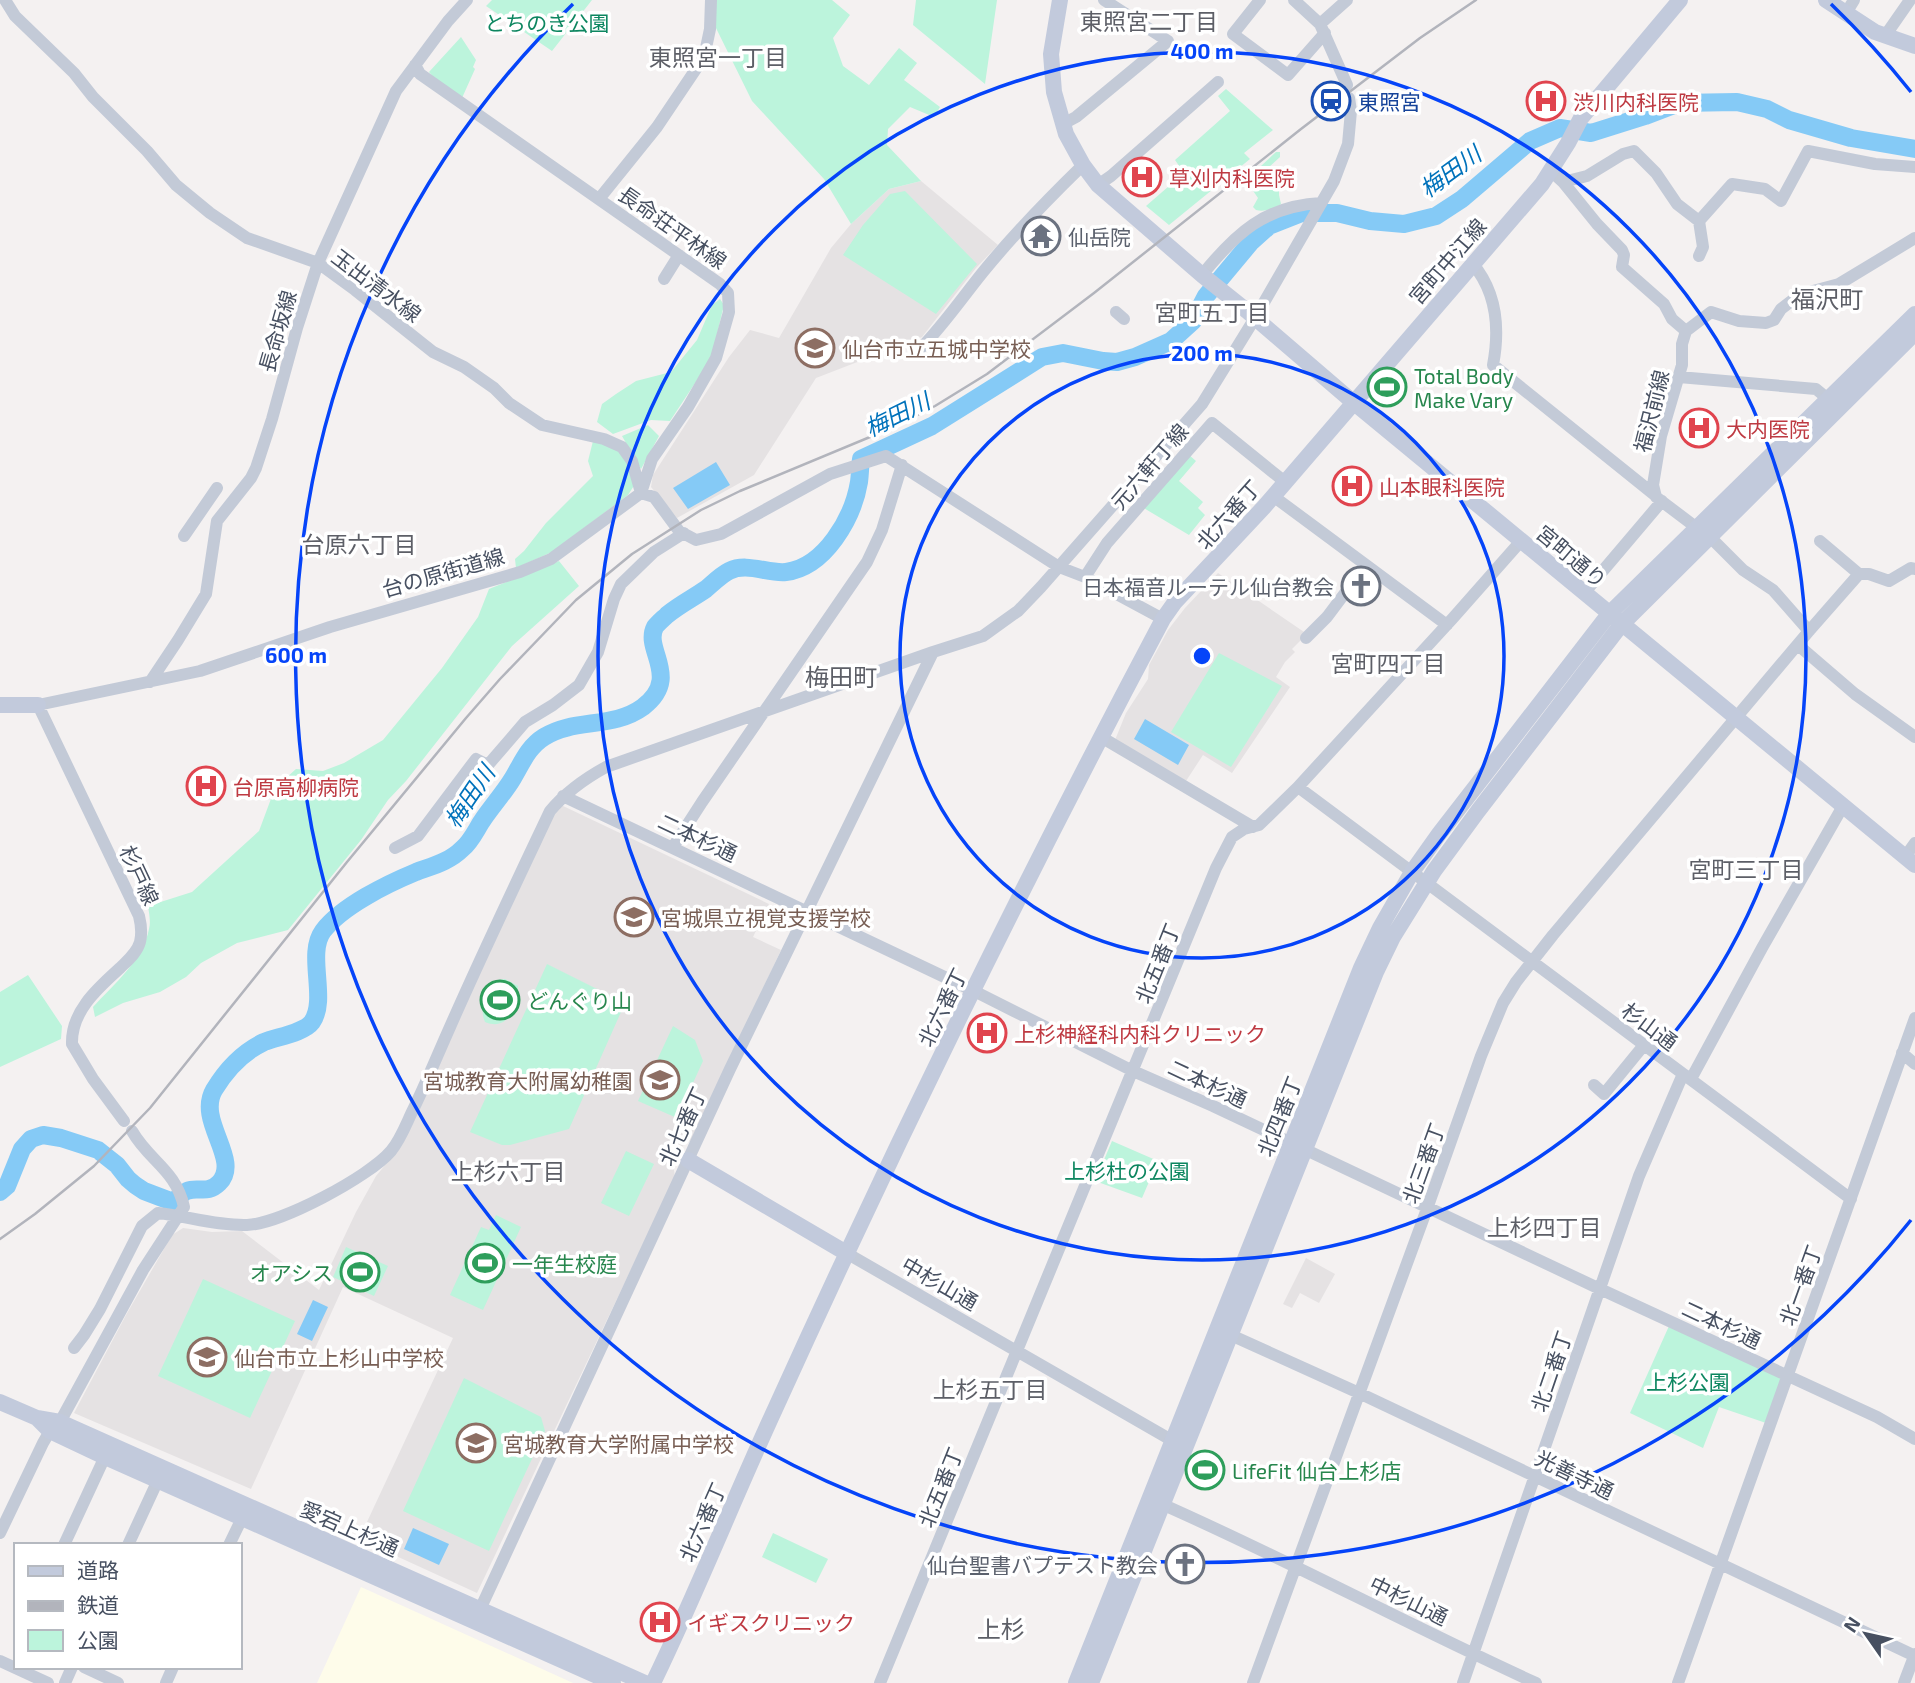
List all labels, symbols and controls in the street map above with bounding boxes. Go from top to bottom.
district label: 東照宮二丁目 [1080,7,1218,35]
park label: とちのき公園 [484,10,610,35]
text: 400 m [1171,38,1233,63]
district label: 東照宮一丁目 [649,43,787,71]
station icon: 東照宮 [1310,80,1352,122]
hospital icon: 渋川内科医院 [1525,80,1567,122]
place label: 東照宮 [1358,89,1421,114]
place label: 渋川内科医院 [1573,89,1699,114]
water label: 梅田川 [1414,138,1489,203]
hospital icon: 草刈内科医院 [1121,156,1163,198]
place label: 草刈内科医院 [1169,165,1295,190]
street label: 長命荘平林線 [614,181,732,273]
street label: 宮町中江線 [1403,213,1491,309]
temple icon: 仙岳院 [1020,215,1062,257]
place label: 仙岳院 [1068,224,1131,249]
street label: 玉出清水線 [328,243,426,327]
district label: 福沢町 [1791,284,1863,313]
street label: 長命坂線 [253,287,301,375]
district label: 宮町五丁目 [1155,298,1270,326]
school or university icon: 仙台市立五城中学校 [794,327,836,369]
place label: 仙台市立五城中学校 [842,336,1031,361]
text: 200 m [1171,340,1233,365]
place label: Total Body Make Vary [1414,363,1514,412]
sports icon: Total Body Make Vary [1366,366,1408,408]
street label: 福沢前線 [1629,367,1673,455]
water label: 梅田川 [860,385,937,442]
hospital icon: 大内医院 [1678,407,1720,449]
place label: 大内医院 [1726,416,1810,441]
street label: 元六軒丁線 [1105,418,1193,514]
hospital icon: 山本眼科医院 [1331,465,1373,507]
street label: 北六番丁 [1191,474,1265,554]
place label: 山本眼科医院 [1379,474,1505,499]
street label: 宮町通り [1532,519,1612,593]
district label: 台原六丁目 [302,530,417,558]
street label: 台の原街道線 [379,543,507,601]
church icon: 日本福音ルーテル仙台教会 [1340,565,1382,607]
place label: 日本福音ルーテル仙台教会 [1082,574,1334,599]
text: 600 m [265,642,327,667]
centre of rings [1190,644,1214,668]
district label: 宮町四丁目 [1331,649,1446,677]
district label: 梅田町 [805,662,877,691]
water label: 梅田川 [438,757,502,832]
hospital icon: 台原高柳病院 [185,765,227,807]
place label: 台原高柳病院 [233,774,359,799]
street label: 二本杉通 [655,808,741,866]
street label: 杉戸線 [115,841,165,909]
district label: 宮町三丁目 [1689,855,1804,883]
school or university icon: 宮城県立視覚支援学校 [613,896,655,938]
place label: 宮城県立視覚支援学校 [661,905,871,930]
street label: 北五番丁 [1130,919,1184,1007]
street label: 北六番丁 [912,964,972,1050]
sports icon: どんぐり山 [479,979,521,1021]
place label: どんぐり山 [527,988,632,1013]
street label: 杉山通 [1617,997,1683,1055]
hospital icon: 上杉神経科内科クリニック [966,1012,1008,1054]
place label: 上杉神経科内科クリニック [1014,1021,1266,1046]
street label: 二本杉通 [1165,1054,1251,1112]
school or university icon: 宮城教育大附属幼稚園 [639,1059,681,1101]
place label: 宮城教育大附属幼稚園 [423,1068,633,1093]
street label: 北四番丁 [1252,1072,1306,1160]
street label: 北七番丁 [653,1083,711,1169]
street label: 北三番丁 [1397,1119,1449,1207]
district label: 上杉六丁目 [451,1157,566,1185]
park label: 上杉杜の公園 [1064,1158,1190,1183]
district label: 上杉四丁目 [1487,1213,1602,1241]
street label: 北一番丁 [1774,1241,1826,1329]
sports icon: 一年生校庭 [464,1242,506,1284]
sports icon: オアシス [339,1251,381,1293]
place label: 一年生校庭 [512,1251,617,1276]
street label: 中杉山通 [897,1251,983,1315]
place label: オアシス [250,1260,333,1285]
street label: 二本杉通 [1679,1295,1765,1353]
street label: 北二番丁 [1526,1327,1576,1415]
school or university icon: 仙台市立上杉山中学校 [186,1336,228,1378]
place label: 仙台市立上杉山中学校 [234,1345,444,1370]
park label: 上杉公園 [1646,1369,1730,1394]
district label: 上杉五丁目 [933,1375,1048,1403]
school or university icon: 宮城教育大学附属中学校 [455,1422,497,1464]
place label: 宮城教育大学附属中学校 [503,1431,734,1456]
street label: 北五番丁 [913,1443,967,1531]
street label: 光善寺通 [1532,1444,1618,1504]
sports icon: LifeFit 仙台上杉店 [1184,1449,1226,1491]
place label: LifeFit 仙台上杉店 [1232,1458,1401,1483]
street label: 北六番丁 [673,1479,731,1565]
street label: 愛宕上杉通 [297,1495,403,1561]
legend [14,1543,242,1669]
church icon: 仙台聖書バプテスト教会 [1164,1543,1206,1585]
place label: 仙台聖書バプテスト教会 [927,1552,1158,1577]
text: 道路 [77,1557,119,1582]
street label: 中杉山通 [1366,1570,1452,1630]
text: 鉄道 [77,1592,119,1617]
north arrow [1831,1599,1901,1669]
hospital icon: イギスクリニック [639,1601,681,1643]
place label: イギスクリニック [687,1610,855,1635]
text: N [1838,1612,1865,1636]
district label: 上杉 [977,1614,1025,1643]
text: 公園 [77,1627,119,1652]

